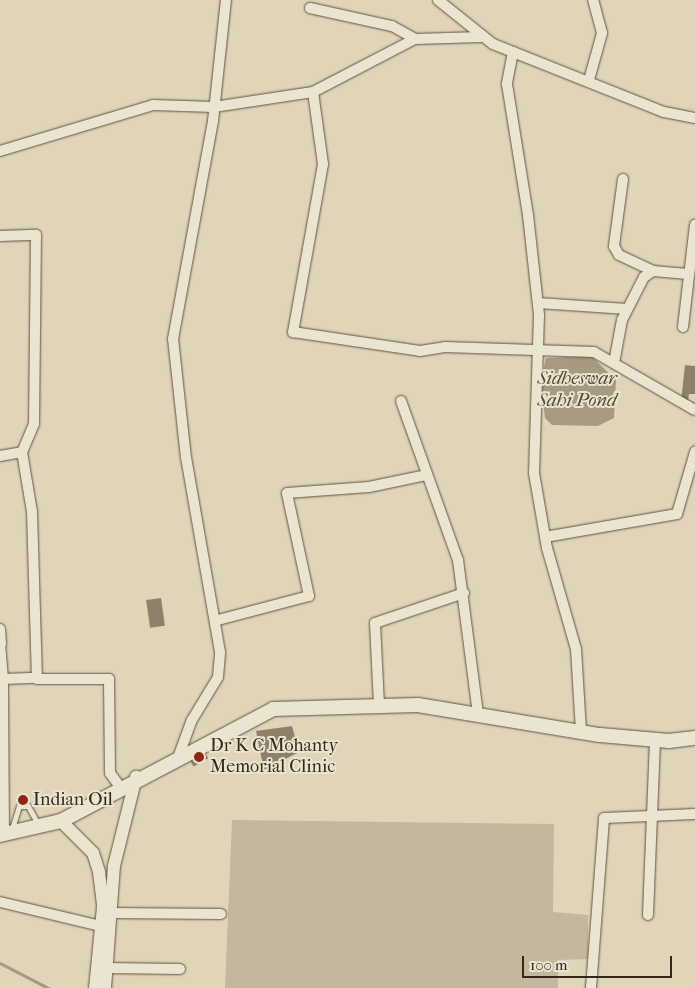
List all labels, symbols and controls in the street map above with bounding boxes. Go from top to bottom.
water label: Sidheswar Sahi Pond [537,368,617,412]
place label: Dr K C Mohanty Memorial Clinic [210,736,338,779]
marker: Dr K C Mohanty Memorial Clinic [192,750,206,764]
place label: Indian Oil [33,789,113,811]
marker: Indian Oil [17,794,29,806]
scale bar [525,946,675,978]
text: 100 m [530,956,568,974]

